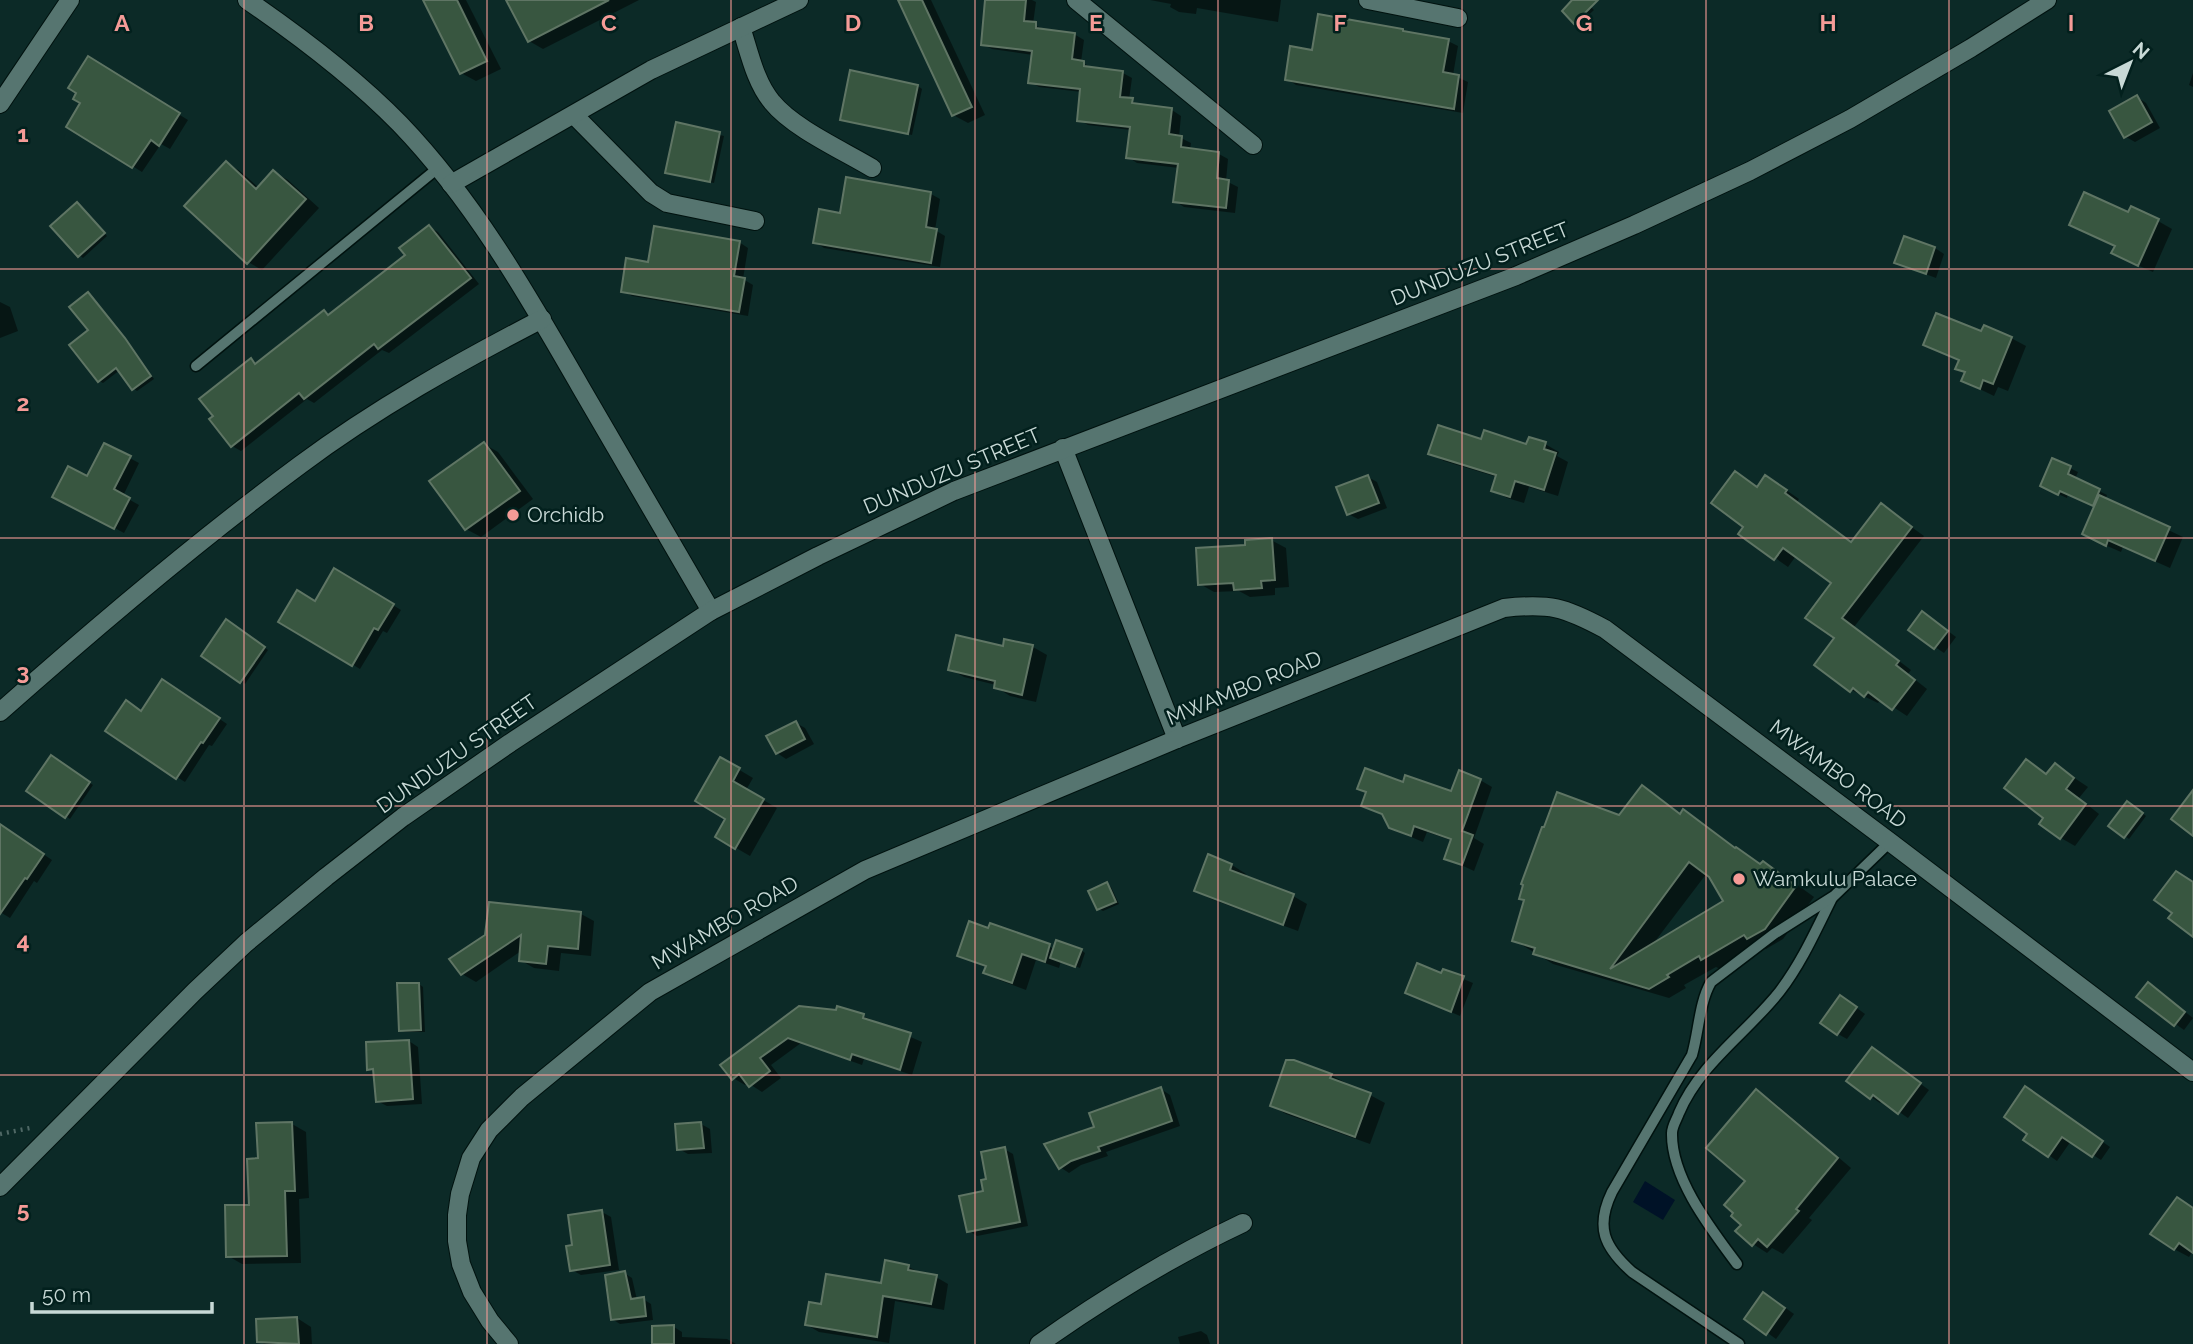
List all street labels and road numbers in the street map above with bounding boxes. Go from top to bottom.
street label: DUNDUZU STREET [1387,216,1573,311]
street label: DUNDUZU STREET [859,422,1044,519]
street label: MWAMBO ROAD [1163,645,1325,730]
street label: DUNDUZU STREET [372,689,542,818]
street label: MWAMBO ROAD [1765,714,1912,833]
street label: MWAMBO ROAD [647,870,802,975]

